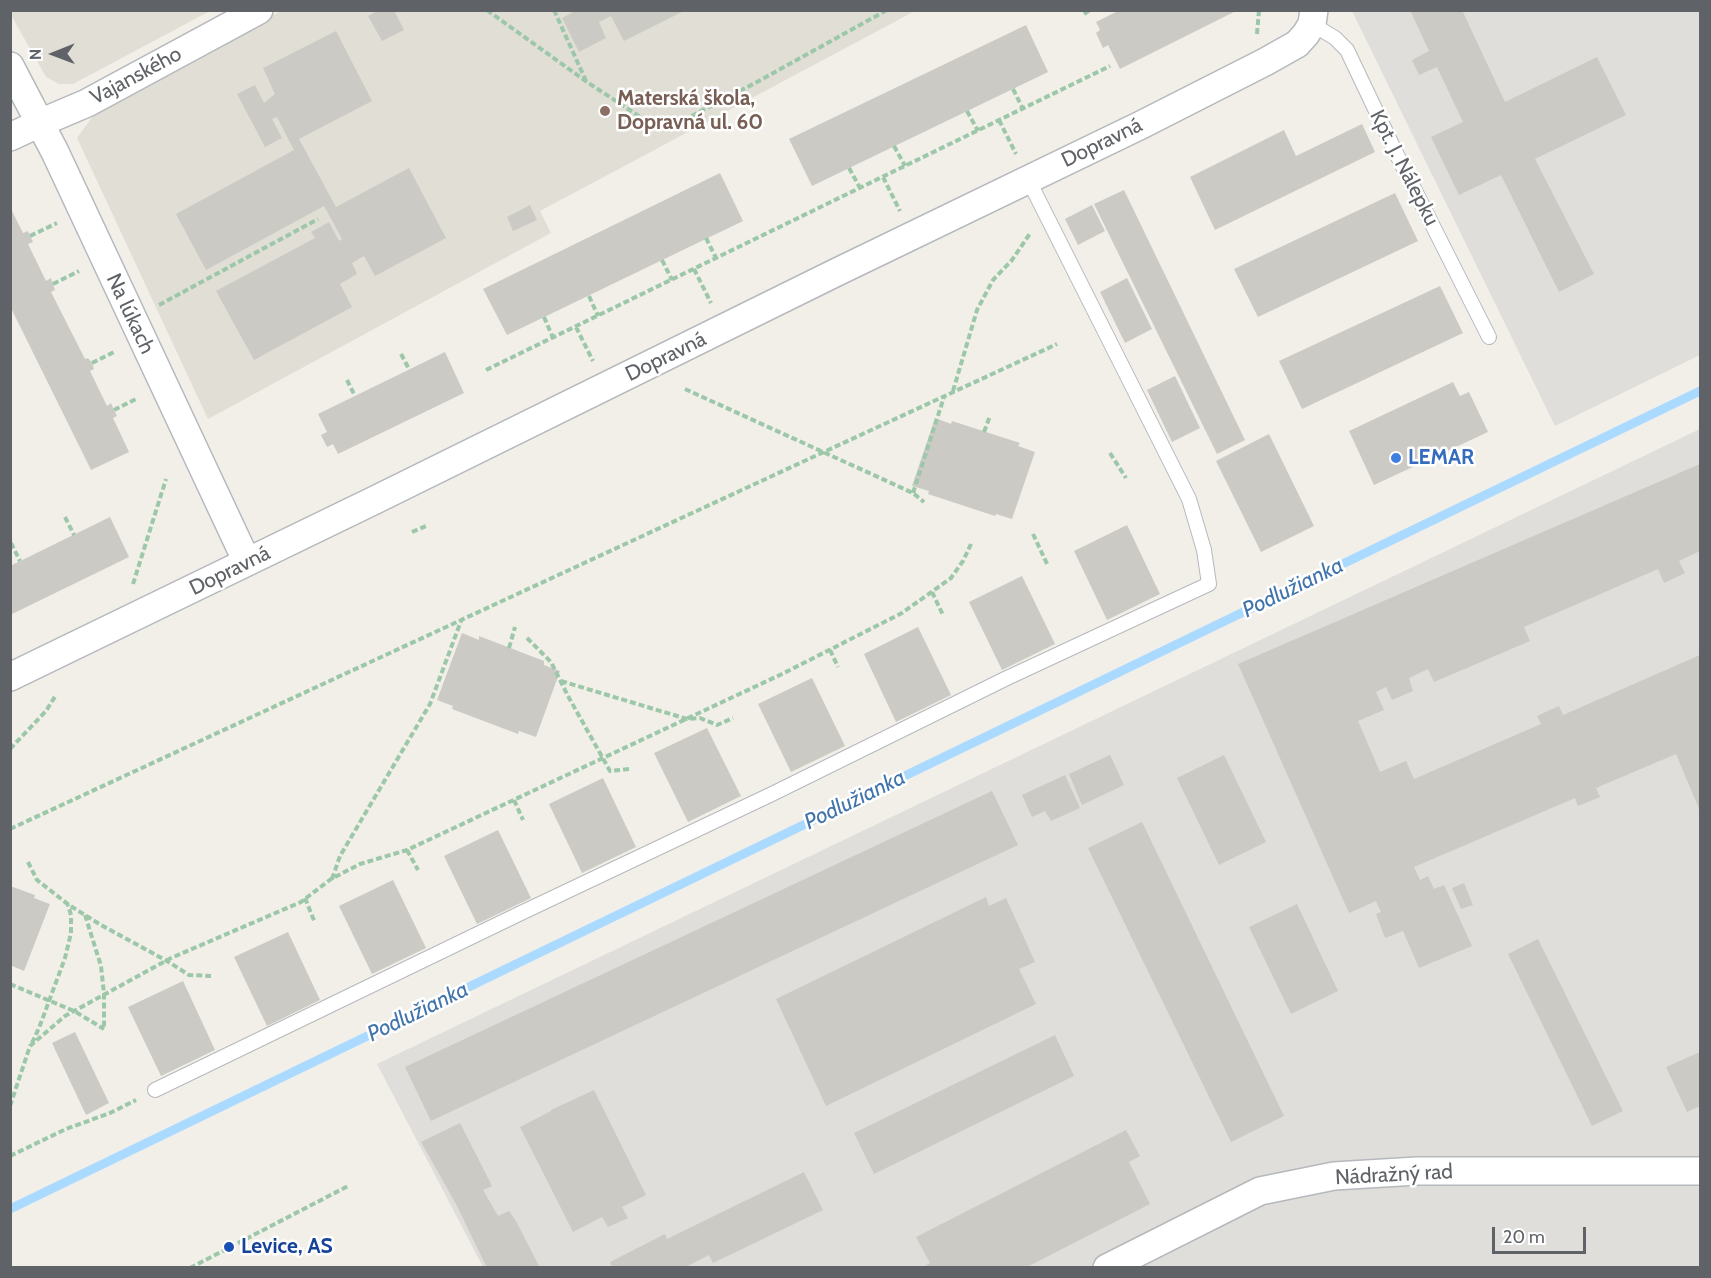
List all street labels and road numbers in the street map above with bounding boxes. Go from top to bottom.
street label: Vajanského [86,41,186,111]
street label: Kpt. J. Nálepku [1364,106,1444,230]
street label: Dopravná [1058,113,1146,173]
street label: Na lúkach [100,270,160,358]
street label: Dopravná [622,327,710,387]
street label: Dopravná [186,541,274,601]
street label: Nádražný rad [1335,1159,1453,1191]

